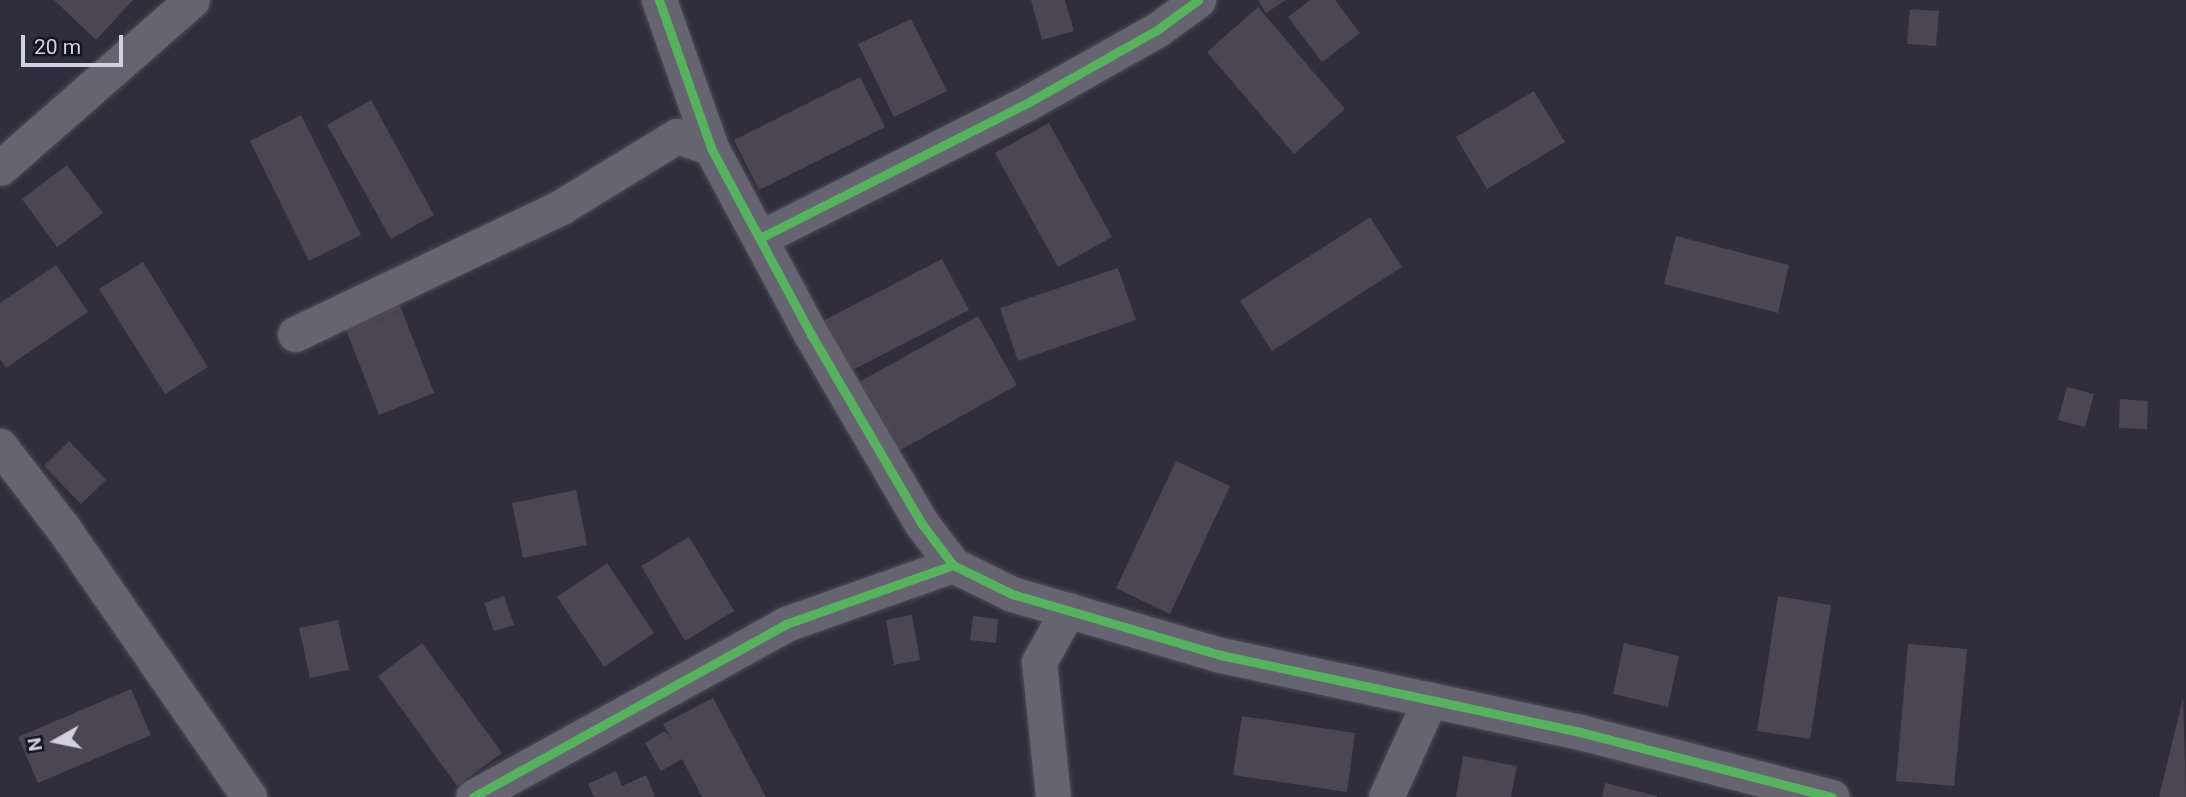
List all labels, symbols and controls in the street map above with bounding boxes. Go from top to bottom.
scale bar [24,21,126,65]
text: 20 m [34,35,81,59]
north arrow [21,706,91,776]
text: N [22,736,47,753]

